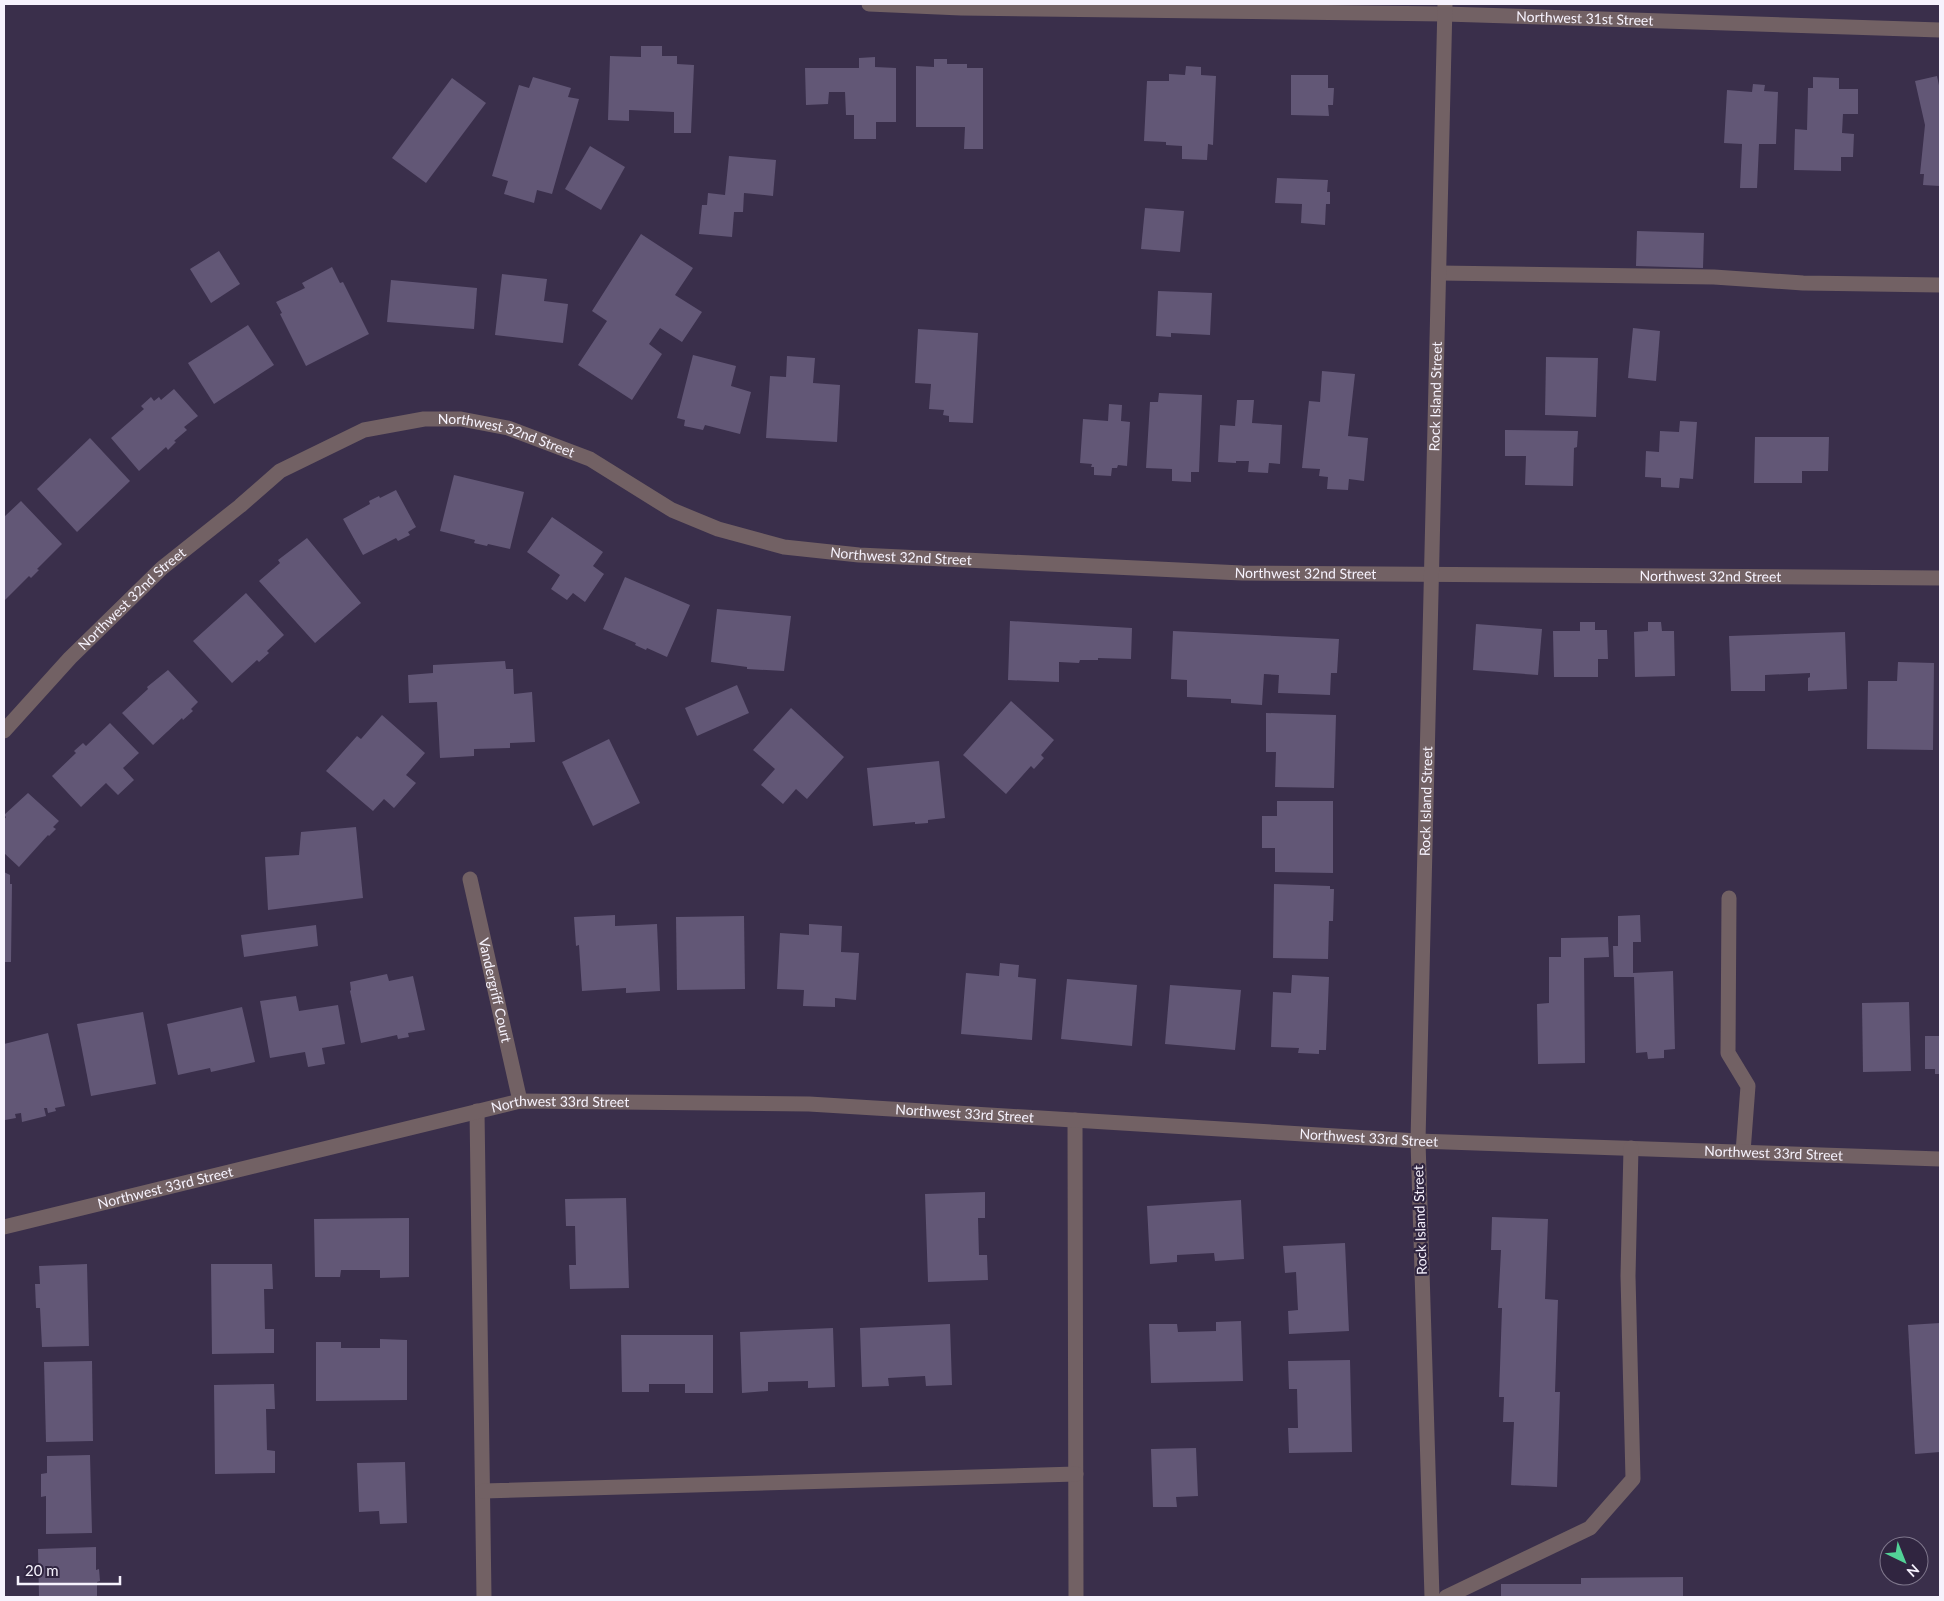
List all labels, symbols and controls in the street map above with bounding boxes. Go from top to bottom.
street label: Northwest 31st Street [1516,7,1654,29]
street label: Rock Island Street [1425,341,1445,452]
street label: Northwest 32nd Street [438,410,577,460]
street label: Northwest 32nd Street [829,543,972,568]
street label: Northwest 32nd Street [74,544,189,653]
street label: Northwest 32nd Street [1234,564,1376,582]
street label: Northwest 32nd Street [1640,567,1781,585]
street label: Rock Island Street [1416,746,1435,856]
street label: Vandergriff Court [475,936,516,1044]
street label: Northwest 33rd Street [489,1092,629,1116]
street label: Northwest 33rd Street [895,1100,1034,1126]
street label: Northwest 33rd Street [1299,1125,1438,1150]
street label: Northwest 33rd Street [1704,1142,1843,1164]
street label: Northwest 33rd Street [96,1162,235,1212]
street label: Rock Island Street [1409,1165,1430,1275]
north arrow [1879,1536,1929,1586]
scale bar [18,1554,120,1586]
text: 20 m [25,1561,59,1579]
text: N [1903,1561,1923,1581]

